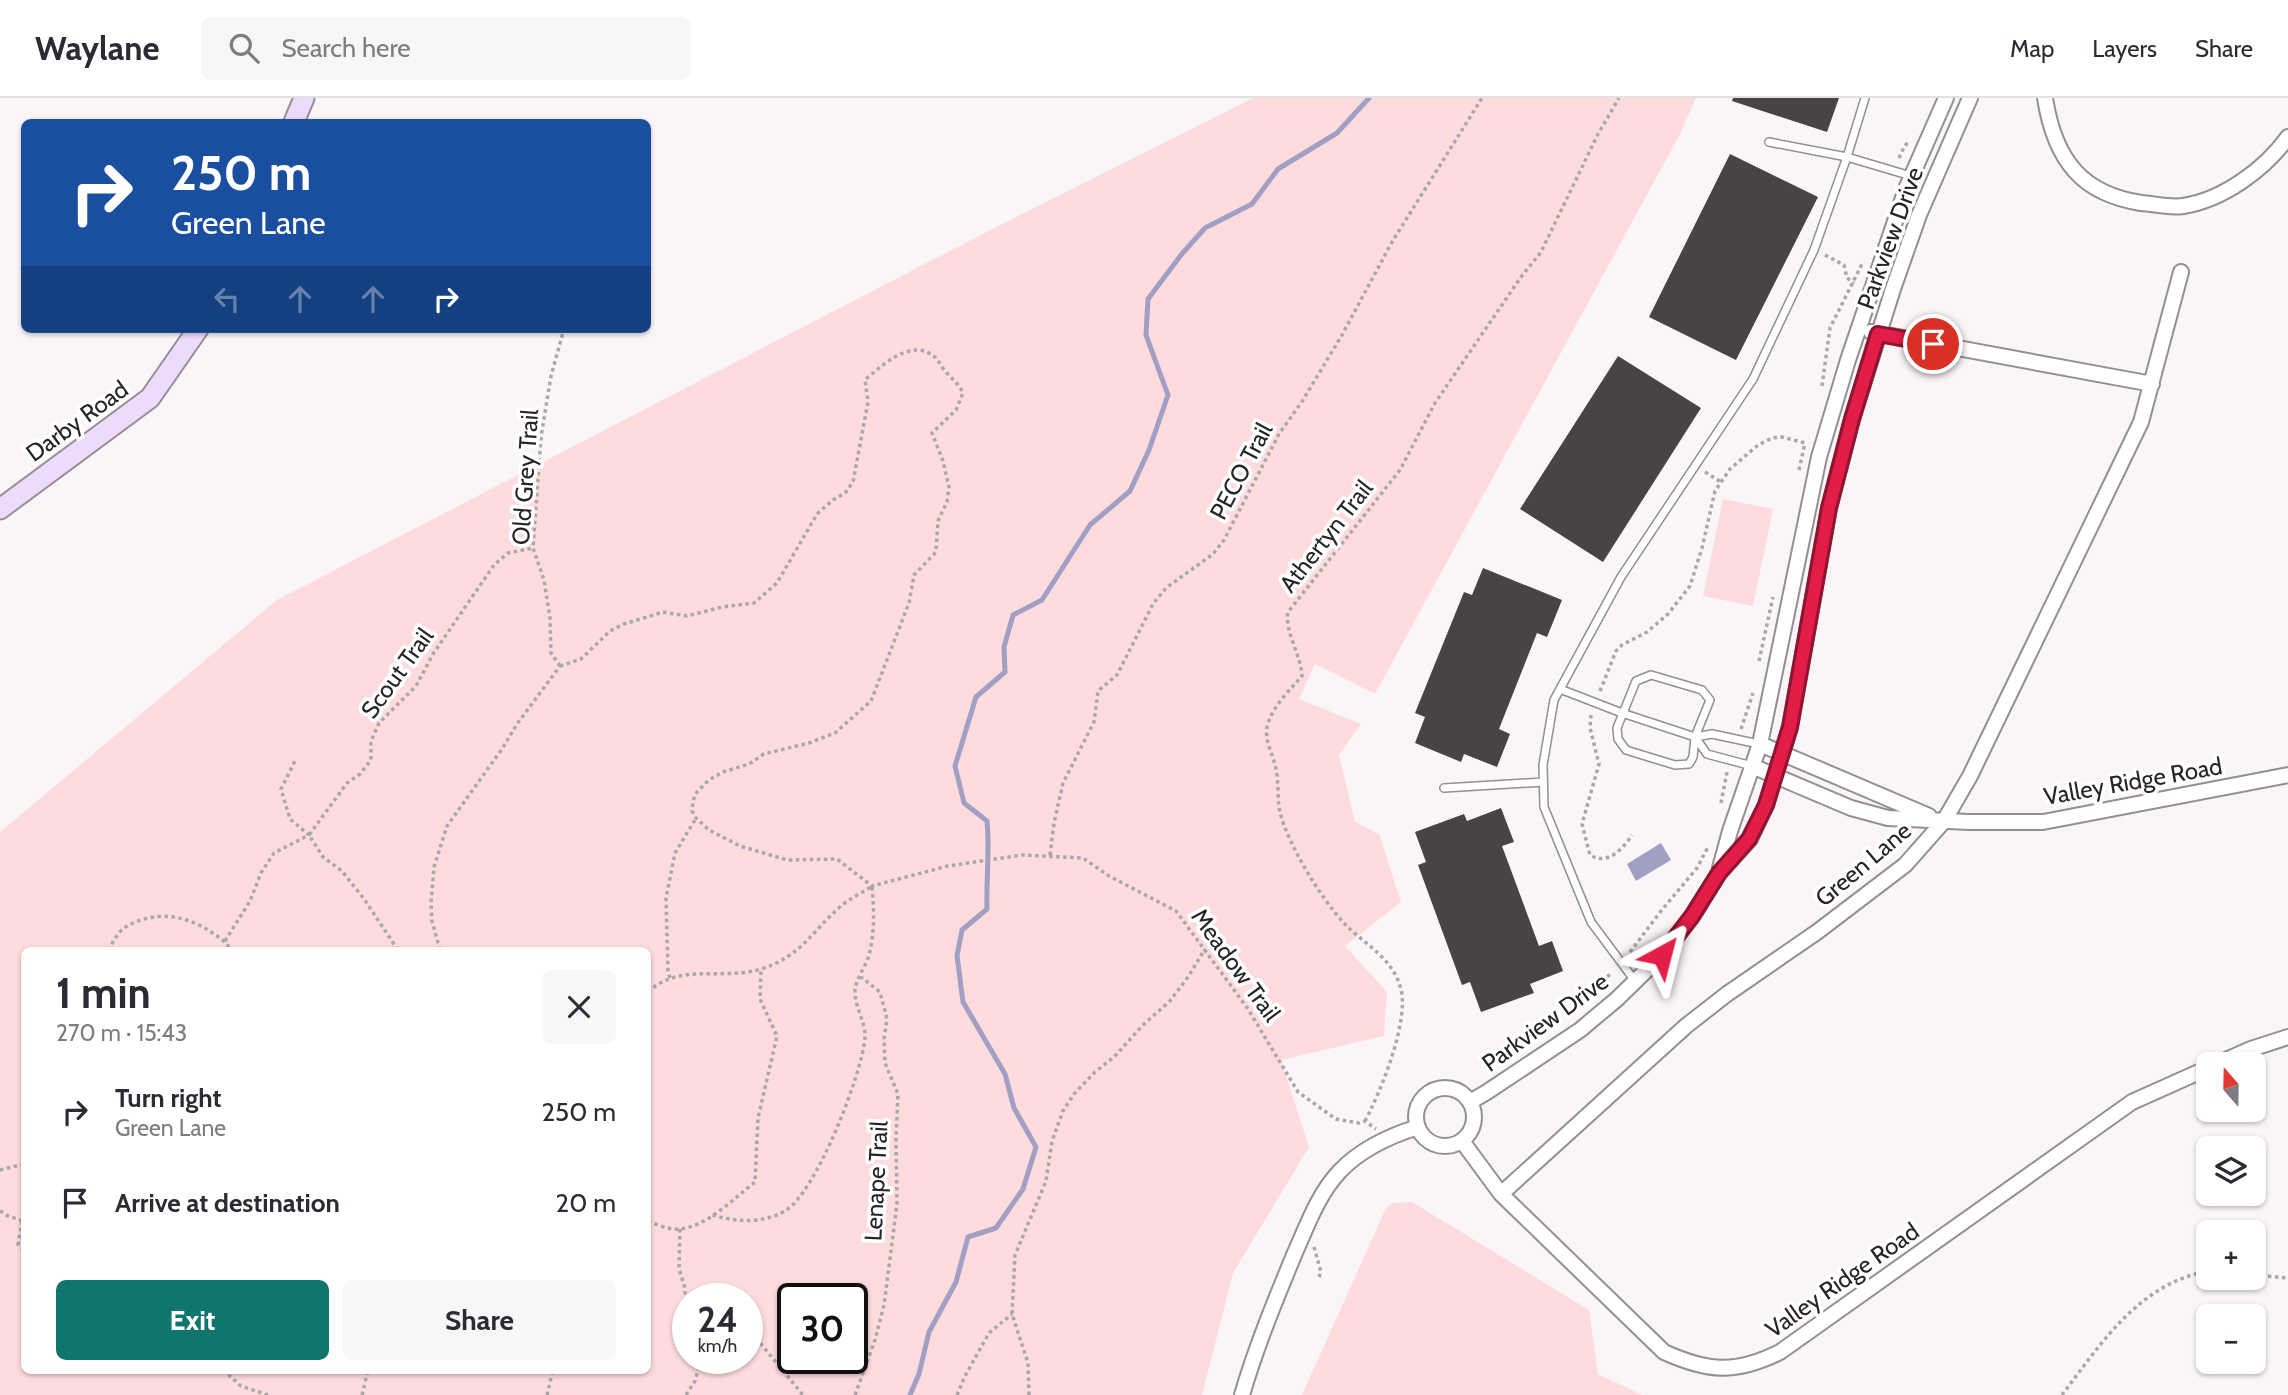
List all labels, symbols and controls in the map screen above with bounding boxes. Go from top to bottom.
search box [201,17,691,80]
text: Waylane [35,28,159,68]
icon: search [225,29,263,67]
text: Search here [281,32,411,64]
text: Map [2010,34,2054,63]
text: Layers [2092,34,2157,63]
text: Share [2195,34,2253,63]
text: 250 m [171,143,311,202]
icon: right [56,147,147,238]
street label: Parkview Drive [1851,163,1929,313]
text: Green Lane [171,203,326,242]
icon: left [208,280,246,318]
icon: ahead [281,280,319,318]
icon: ahead [354,280,392,318]
icon: right [427,280,465,318]
pin [1903,314,1963,374]
icon: arrive [1914,325,1952,363]
street label: Darby Road [20,374,134,468]
street label: Old Grey Trail [506,408,544,546]
street label: PECO Trail [1203,417,1279,524]
street label: Athertyn Trail [1273,474,1379,598]
street label: Scout Trail [355,622,440,724]
street label: Valley Ridge Road [2042,751,2224,811]
street label: Green Lane [1809,816,1917,912]
street label: Meadow Trail [1185,903,1287,1027]
position arrow [1625,918,1699,992]
street label: Parkview Drive [1476,966,1614,1078]
text: 1 min [56,967,151,1019]
button: close [542,970,616,1044]
text: 270 m · 15:43 [56,1019,187,1047]
north arrow [2196,1052,2266,1122]
map controls [2196,1052,2266,1374]
text: Turn right [115,1082,221,1114]
icon: right [56,1093,94,1131]
text: 250 m [542,1096,616,1128]
text: Green Lane [115,1114,226,1142]
street label: Lenape Trail [858,1120,894,1242]
button: layers [2196,1136,2266,1206]
icon: arrive [56,1184,94,1222]
text: Arrive at destination [115,1187,340,1219]
text: 20 m [556,1187,616,1219]
street label: Valley Ridge Road [1760,1216,1924,1344]
button: + [2196,1220,2266,1290]
button: Exit [56,1280,329,1360]
button: Share [343,1280,616,1360]
speed limit sign: 30 [777,1283,868,1374]
text: 24 [697,1298,738,1341]
button: − [2196,1304,2266,1374]
text: km/h [698,1335,737,1357]

